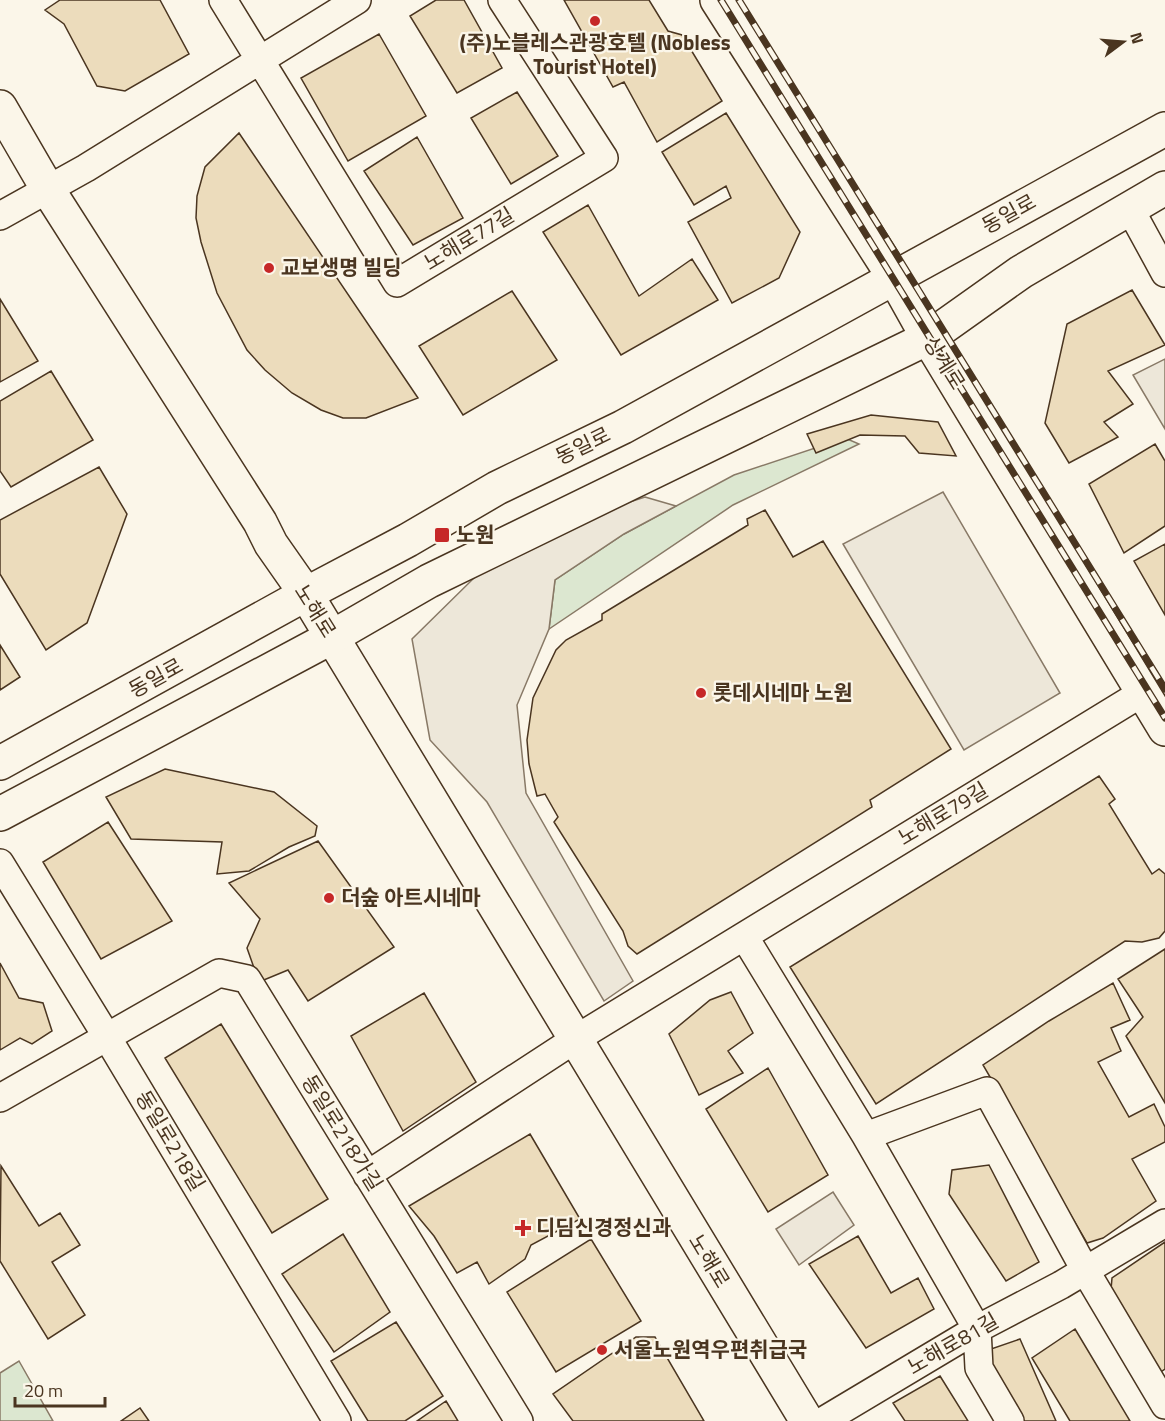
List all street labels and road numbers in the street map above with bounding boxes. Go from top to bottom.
street label: 동일로 [975,185,1042,241]
street label: 노해로77길 [417,198,520,278]
street label: 상계로 [916,329,974,396]
street label: 동일로 [549,418,616,472]
street label: 노해로 [287,577,345,644]
street label: 동일로 [122,649,189,705]
street label: 노해로79길 [891,773,994,853]
street label: 동일로218가길 [294,1068,391,1197]
street label: 동일로218길 [128,1084,214,1197]
street label: 노해로 [681,1227,738,1294]
street label: 노해로81길 [901,1304,1004,1382]

